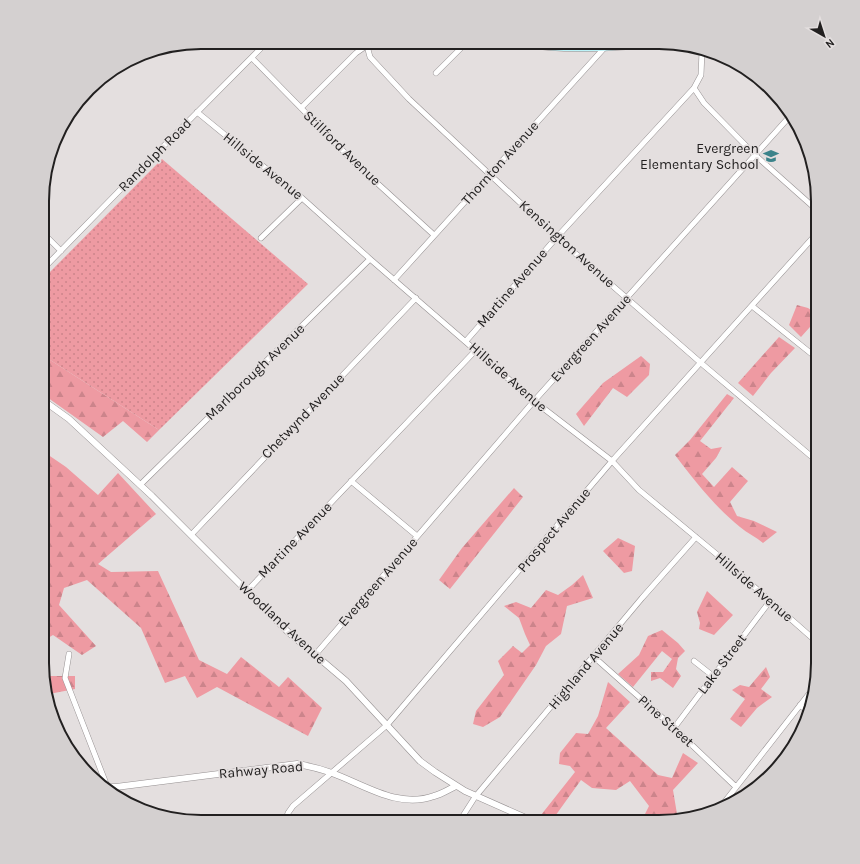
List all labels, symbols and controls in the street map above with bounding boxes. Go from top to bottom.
north arrow [804,16,844,56]
text: N [823,36,837,51]
street label: Stillford Avenue [300,107,384,189]
street label: Randolph Road [115,115,195,195]
street label: Thornton Avenue [458,117,542,209]
street label: Hillside Avenue [220,129,306,203]
place label: Evergreen Elementary School [640,140,759,173]
school or university icon: Evergreen Elementary School [762,147,780,165]
street label: Kensington Avenue [516,197,618,291]
street label: Martine Avenue [473,245,551,331]
street label: Evergreen Avenue [547,291,635,385]
street label: Marlborough Avenue [202,320,308,424]
street label: Hillside Avenue [466,339,550,415]
street label: Chetwynd Avenue [258,370,348,462]
street label: Prospect Avenue [514,484,594,576]
street label: Martine Avenue [254,498,336,582]
street label: Evergreen Avenue [335,534,421,630]
street label: Hillside Avenue [712,549,796,625]
street label: Woodland Avenue [235,578,329,668]
street label: Highland Avenue [545,619,627,713]
street label: Lake Street [694,630,750,698]
street label: Pine Street [635,691,697,751]
street label: Rahway Road [218,758,304,782]

